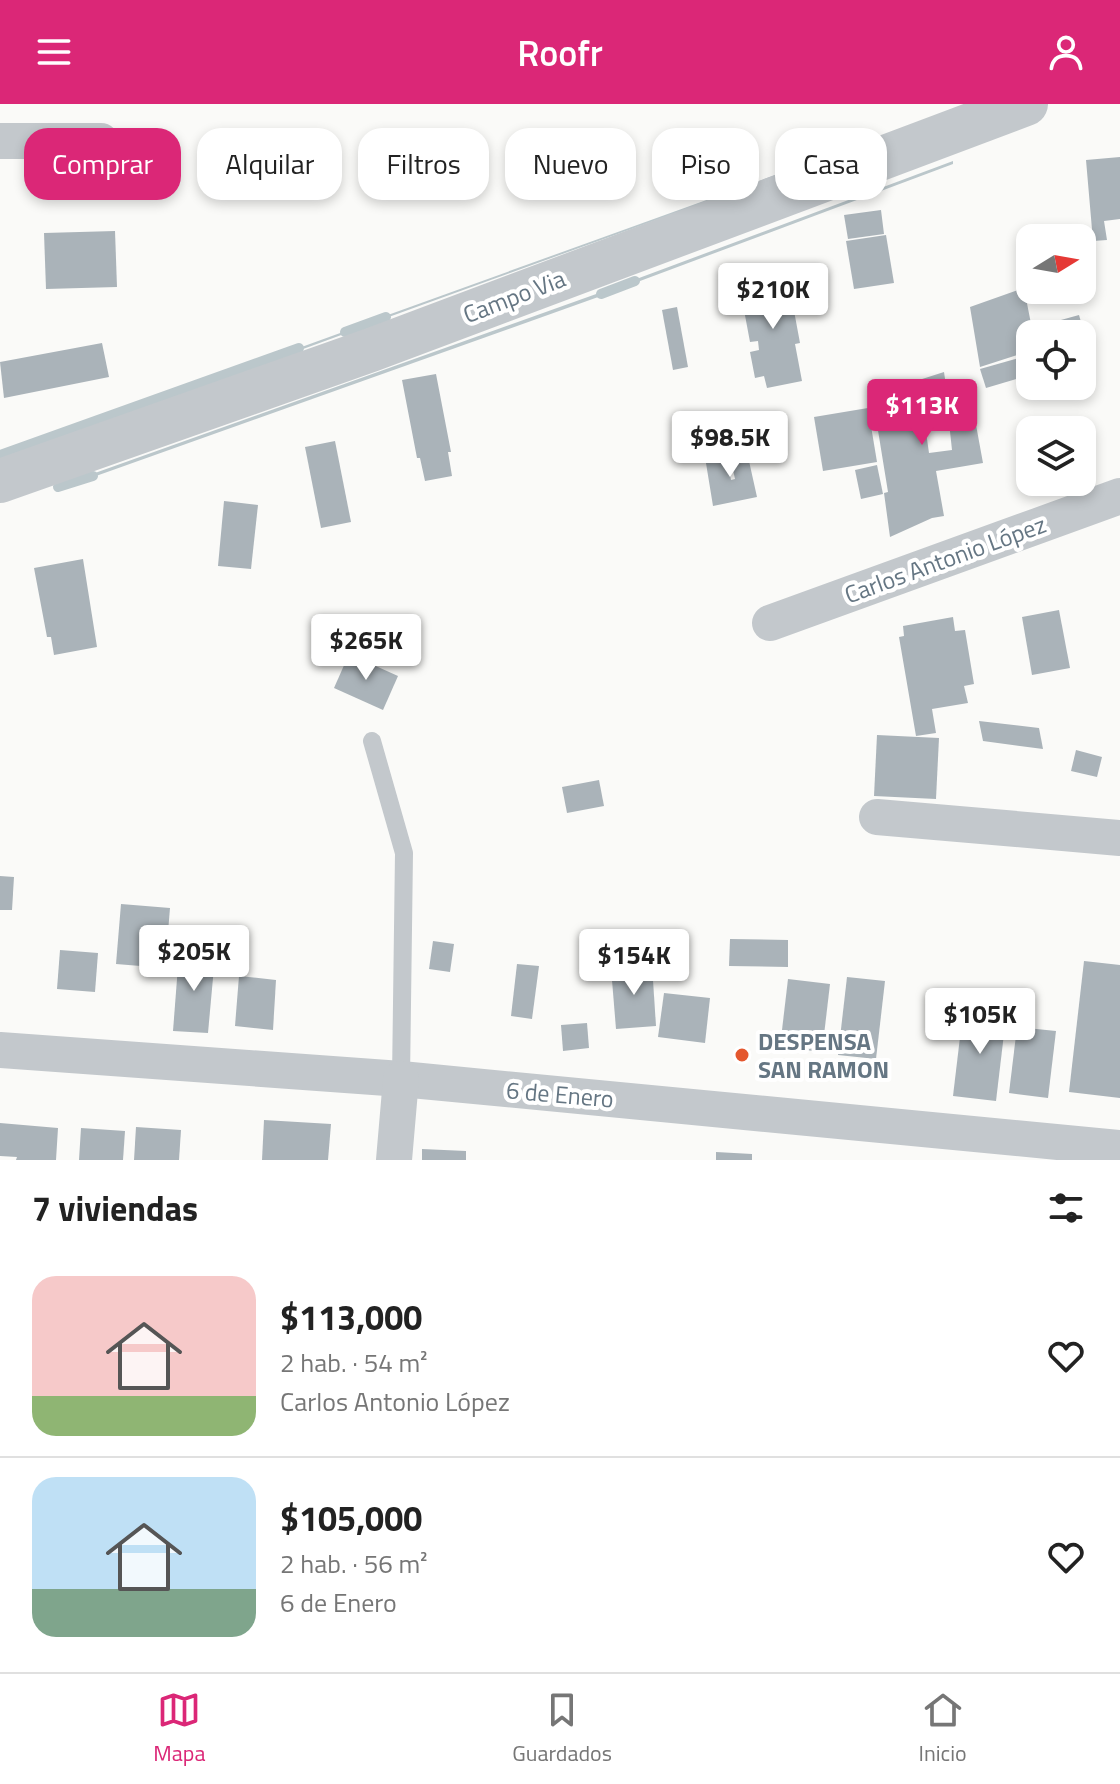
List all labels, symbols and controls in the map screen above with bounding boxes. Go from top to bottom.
text: Roofr [517,25,603,80]
icon: menu [32,30,76,74]
icon: person [1044,30,1088,74]
chip: Comprar [24,128,181,200]
chip: Alquilar [197,128,342,200]
chip: Filtros [358,128,489,200]
chip: Nuevo [505,128,636,200]
chip: Piso [652,128,759,200]
chip: Casa [775,128,887,200]
north arrow [1016,224,1096,304]
map controls [1016,224,1096,496]
street label: Campo Via [458,260,570,332]
pin: $210K [717,263,829,331]
text: $210K [736,269,810,308]
button: locate [1016,320,1096,400]
pin: $113K [866,379,978,447]
text: $113K [885,385,959,424]
pin: $98.5K [665,411,795,479]
button: layers [1016,416,1096,496]
text: $98.5K [690,417,770,456]
street label: Carlos Antonio López [839,506,1051,612]
pin: $265K [310,614,422,682]
text: $265K [329,620,403,659]
pin: $205K [138,925,250,993]
pin: $154K [578,929,690,997]
text: $205K [157,931,231,970]
text: $154K [597,935,671,974]
pin: $105K [924,988,1036,1056]
text: $105K [943,994,1017,1033]
place label: DESPENSA SAN RAMON [758,1023,889,1087]
marker: DESPENSA SAN RAMON [733,1046,751,1064]
street label: 6 de Enero [505,1071,615,1117]
text: 7 viviendas [32,1182,198,1234]
icon: filters [1044,1186,1088,1230]
text: $113,000 [280,1291,422,1343]
icon: home [96,1308,192,1404]
icon: heart [1044,1334,1088,1378]
text: 2 hab. · 54 m² [280,1343,428,1382]
text: Carlos Antonio López [280,1382,510,1421]
text: $105,000 [280,1492,422,1544]
icon: home [96,1509,192,1605]
icon: heart [1044,1535,1088,1579]
text: 2 hab. · 56 m² [280,1544,428,1583]
text: 6 de Enero [280,1583,397,1622]
tab: Mapa [153,1688,205,1770]
tab: Guardados [512,1688,612,1770]
tab: Inicio [919,1688,967,1770]

